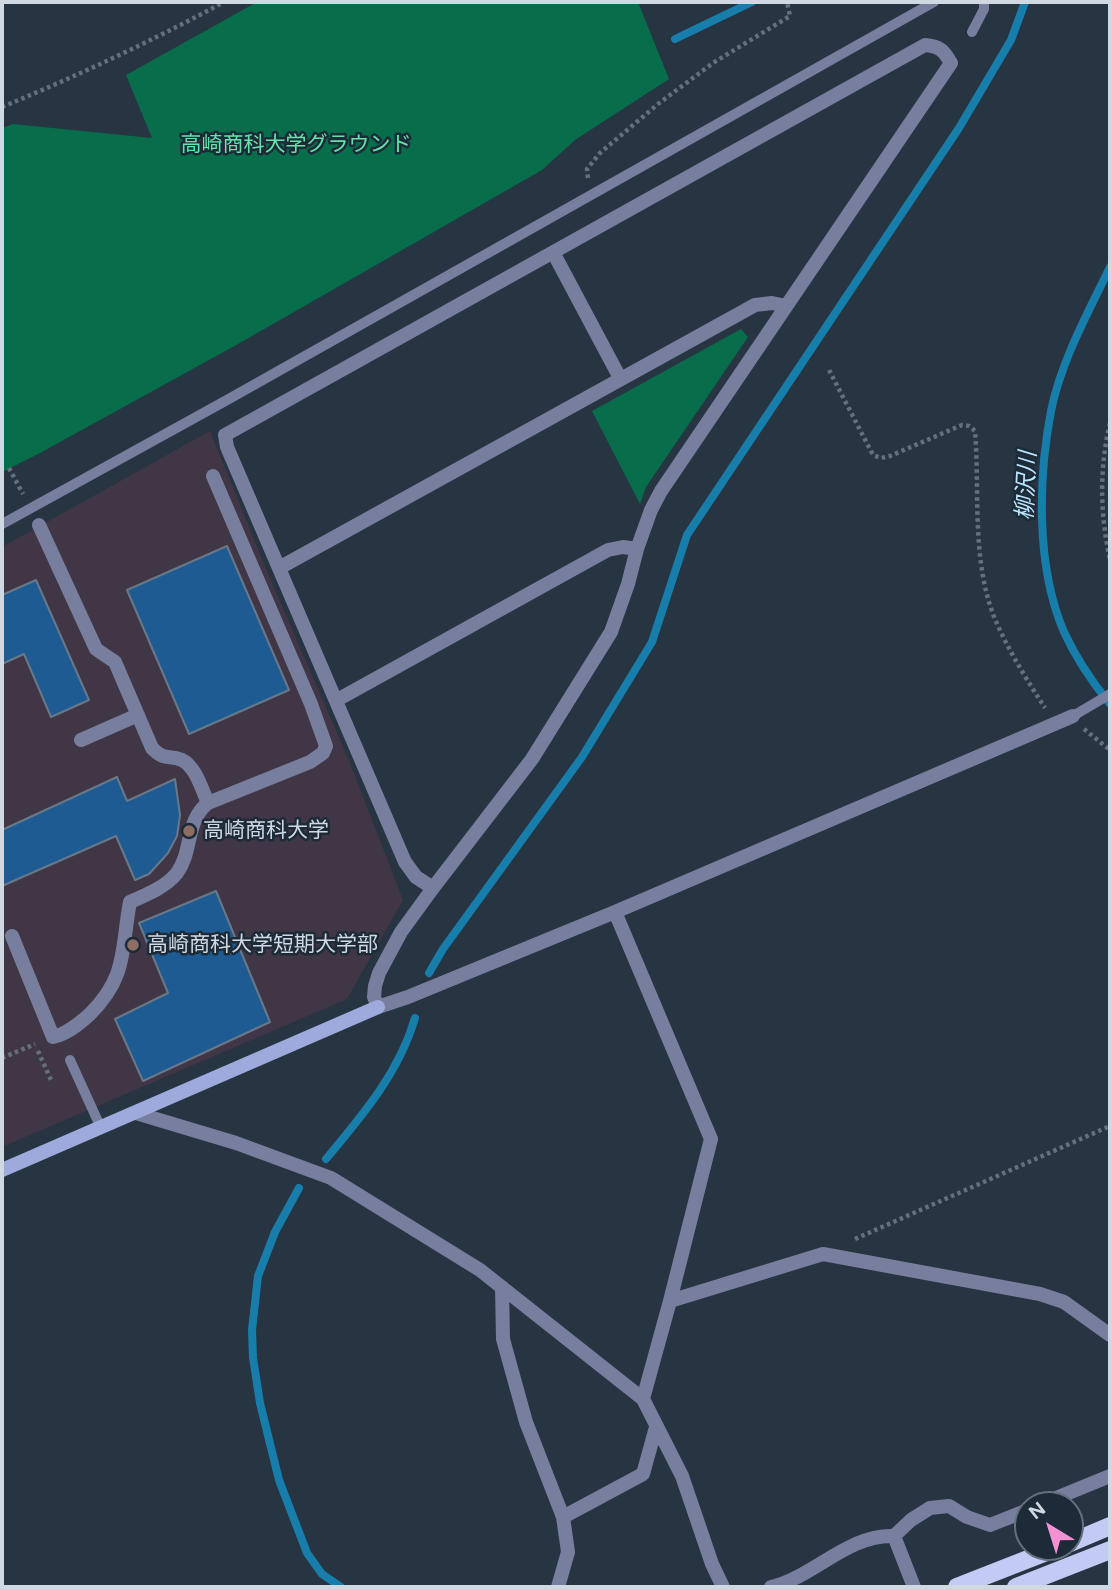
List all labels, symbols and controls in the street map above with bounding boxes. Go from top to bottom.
park label: 高崎商科大学グラウンド [181,132,411,158]
water label: 柳沢川 [1011,451,1043,521]
place label: 高崎商科大学 [203,818,329,844]
marker: 高崎商科大学 [181,823,197,839]
place label: 高崎商科大学短期大学部 [147,932,378,958]
marker: 高崎商科大学短期大学部 [125,937,141,953]
north arrow [1014,1491,1084,1561]
text: N [1024,1497,1050,1524]

